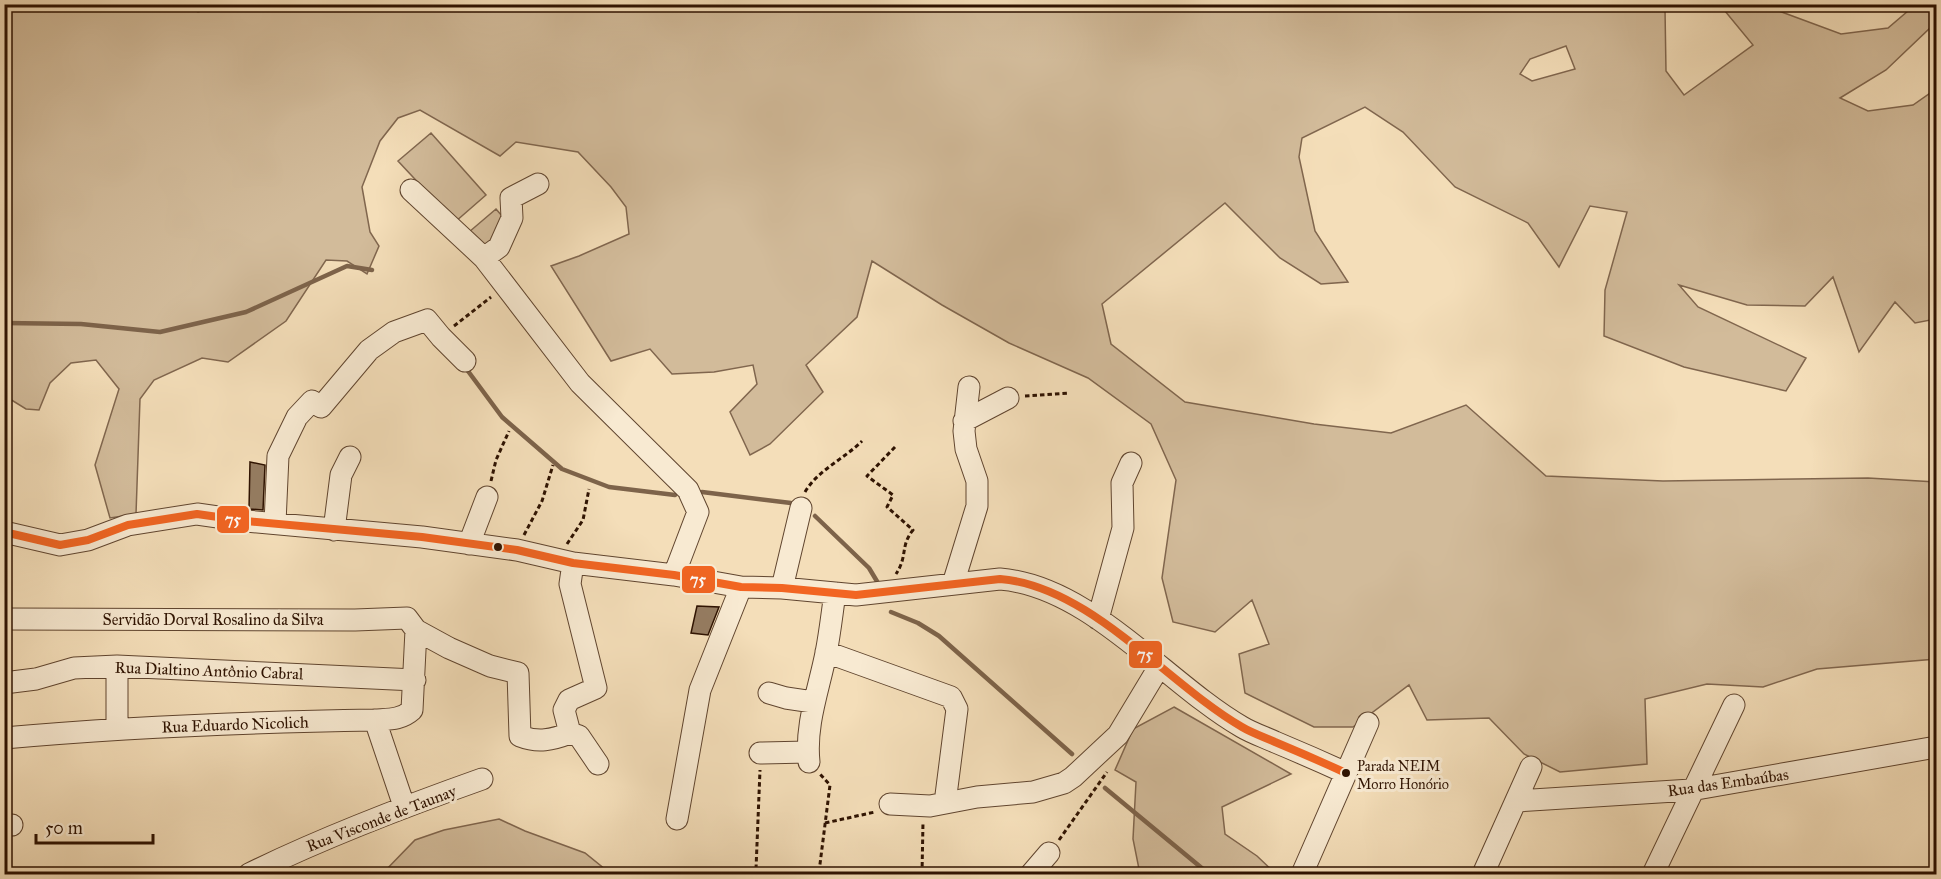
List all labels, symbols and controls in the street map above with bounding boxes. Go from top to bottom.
line badge: 75 [216,505,250,534]
text: 75 [225,510,242,529]
unlabelled marker [492,541,504,553]
line badge: 75 [681,565,716,594]
text: 75 [690,570,707,589]
street label: Servidão Dorval Rosalino da Silva [103,610,324,629]
line badge: 75 [1128,640,1163,669]
text: 75 [1137,645,1154,664]
street label: Rua Dialtino Antônio Cabral [114,658,304,683]
street label: Rua Eduardo Nicolich [161,712,309,737]
place label: Parada NEIM Morro Honório [1357,758,1449,793]
street label: Rua das Embaúbas [1666,765,1790,800]
marker: Parada NEIM Morro Honório [1340,767,1352,779]
street label: Rua Visconde de Taunay [304,781,459,856]
scale bar [36,807,153,845]
text: 50 m [45,817,83,839]

